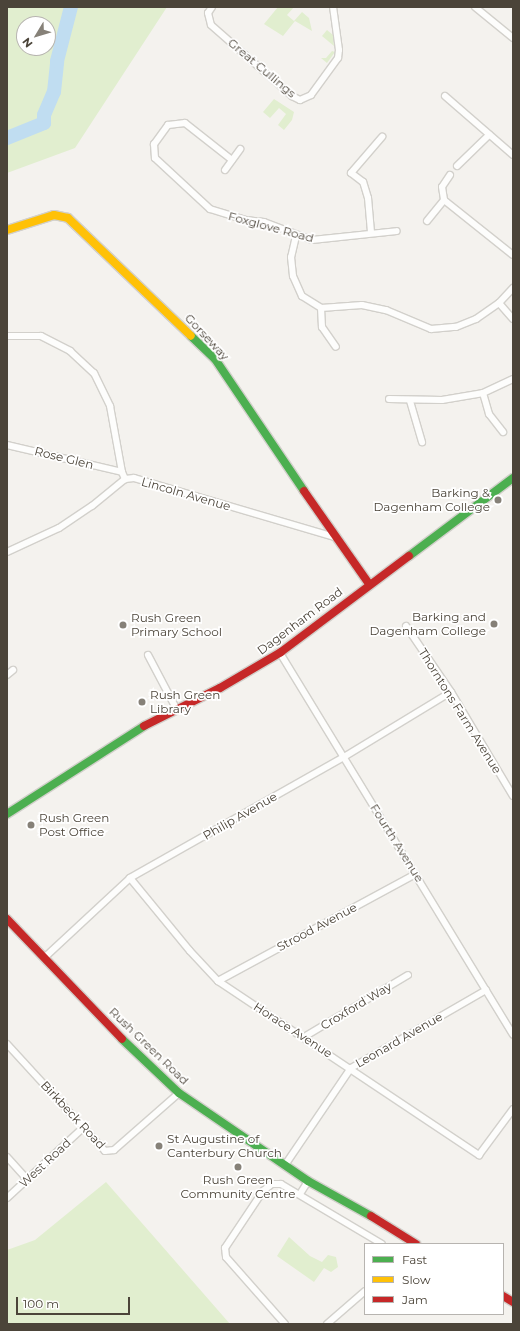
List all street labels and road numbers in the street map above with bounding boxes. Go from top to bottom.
street label: Great Cullings [225,35,299,101]
street label: Foxglove Road [227,209,315,245]
street label: Gorseway [182,311,232,363]
street label: Rose Glen [33,444,95,472]
street label: Lincoln Avenue [140,474,232,514]
street label: Dagenham Road [255,584,345,658]
street label: Thorntons Farm Avenue [415,646,505,776]
street label: Philip Avenue [200,789,280,843]
street label: Fourth Avenue [367,801,427,885]
street label: Strood Avenue [275,900,359,954]
street label: Croxford Way [318,979,394,1033]
street label: Horace Avenue [251,999,335,1061]
street label: Rush Green Road [106,1004,192,1088]
street label: Leonard Avenue [353,1009,445,1071]
street label: Birkbeck Road [38,1078,108,1152]
street label: West Road [16,1136,74,1190]

